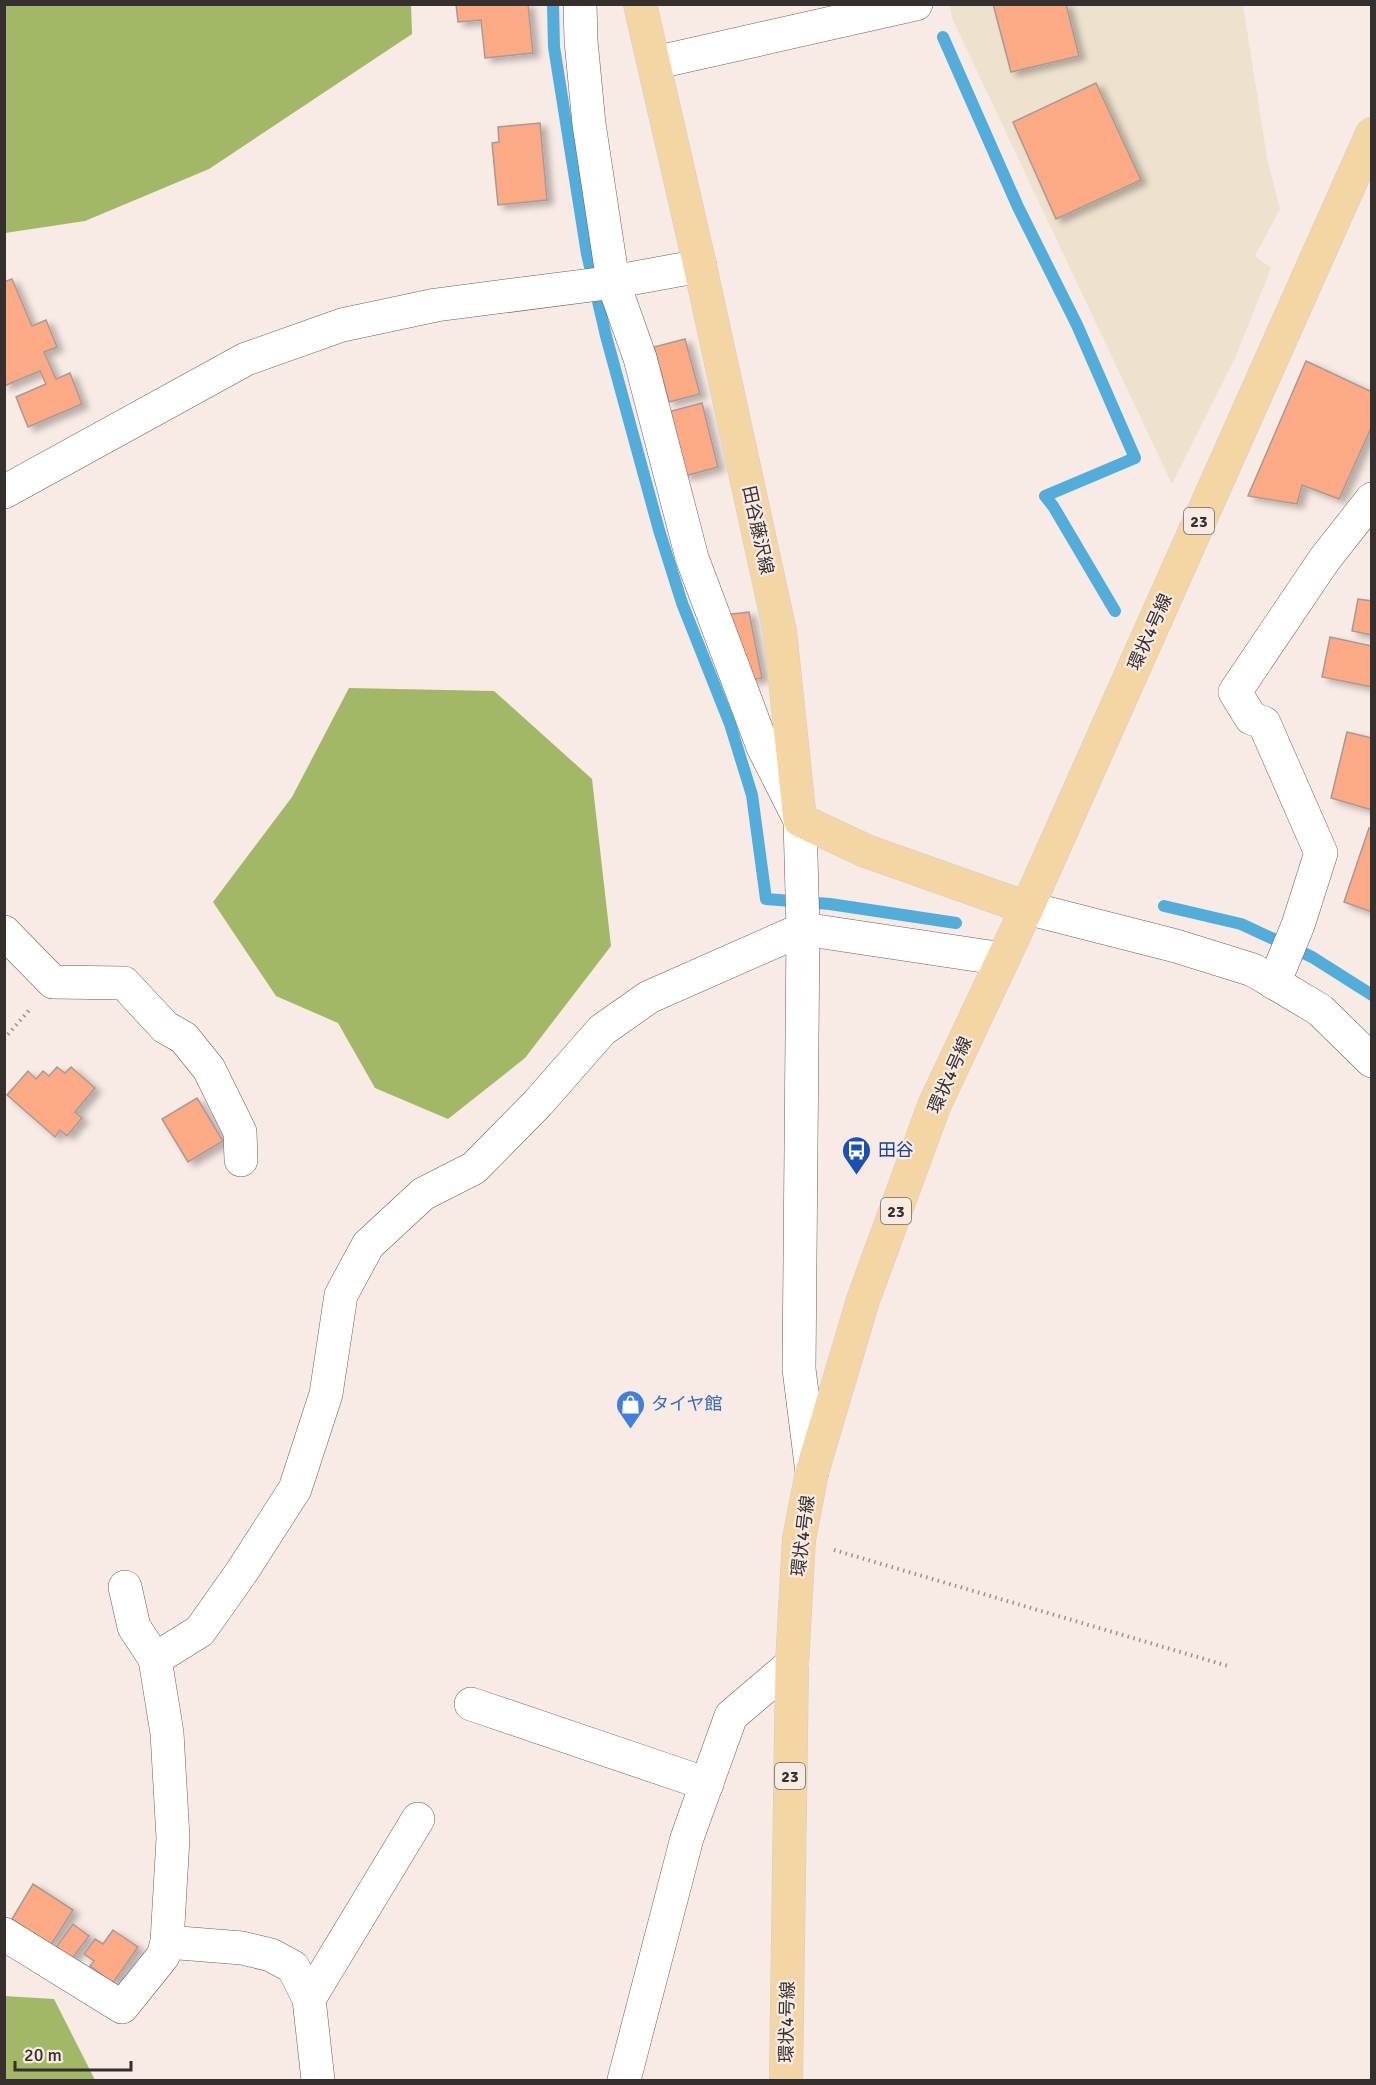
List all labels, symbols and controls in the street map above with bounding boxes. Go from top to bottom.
street label: 田谷藤沢線 [738,484,778,576]
road number: 23 [1184,508,1214,534]
street label: 環状4号線 [1123,590,1177,674]
street label: 環状4号線 [923,1033,977,1117]
bus stop icon: 田谷 [841,1134,873,1176]
place label: 田谷 [878,1139,914,1161]
road number: 23 [881,1198,911,1224]
shop icon: タイヤ館 [614,1388,646,1430]
place label: タイヤ館 [651,1393,722,1415]
street label: 環状4号線 [787,1494,819,1578]
road number: 23 [775,1763,805,1789]
street label: 環状4号線 [775,1981,799,2063]
scale bar [15,2034,130,2072]
text: 20 m [24,2044,62,2066]

